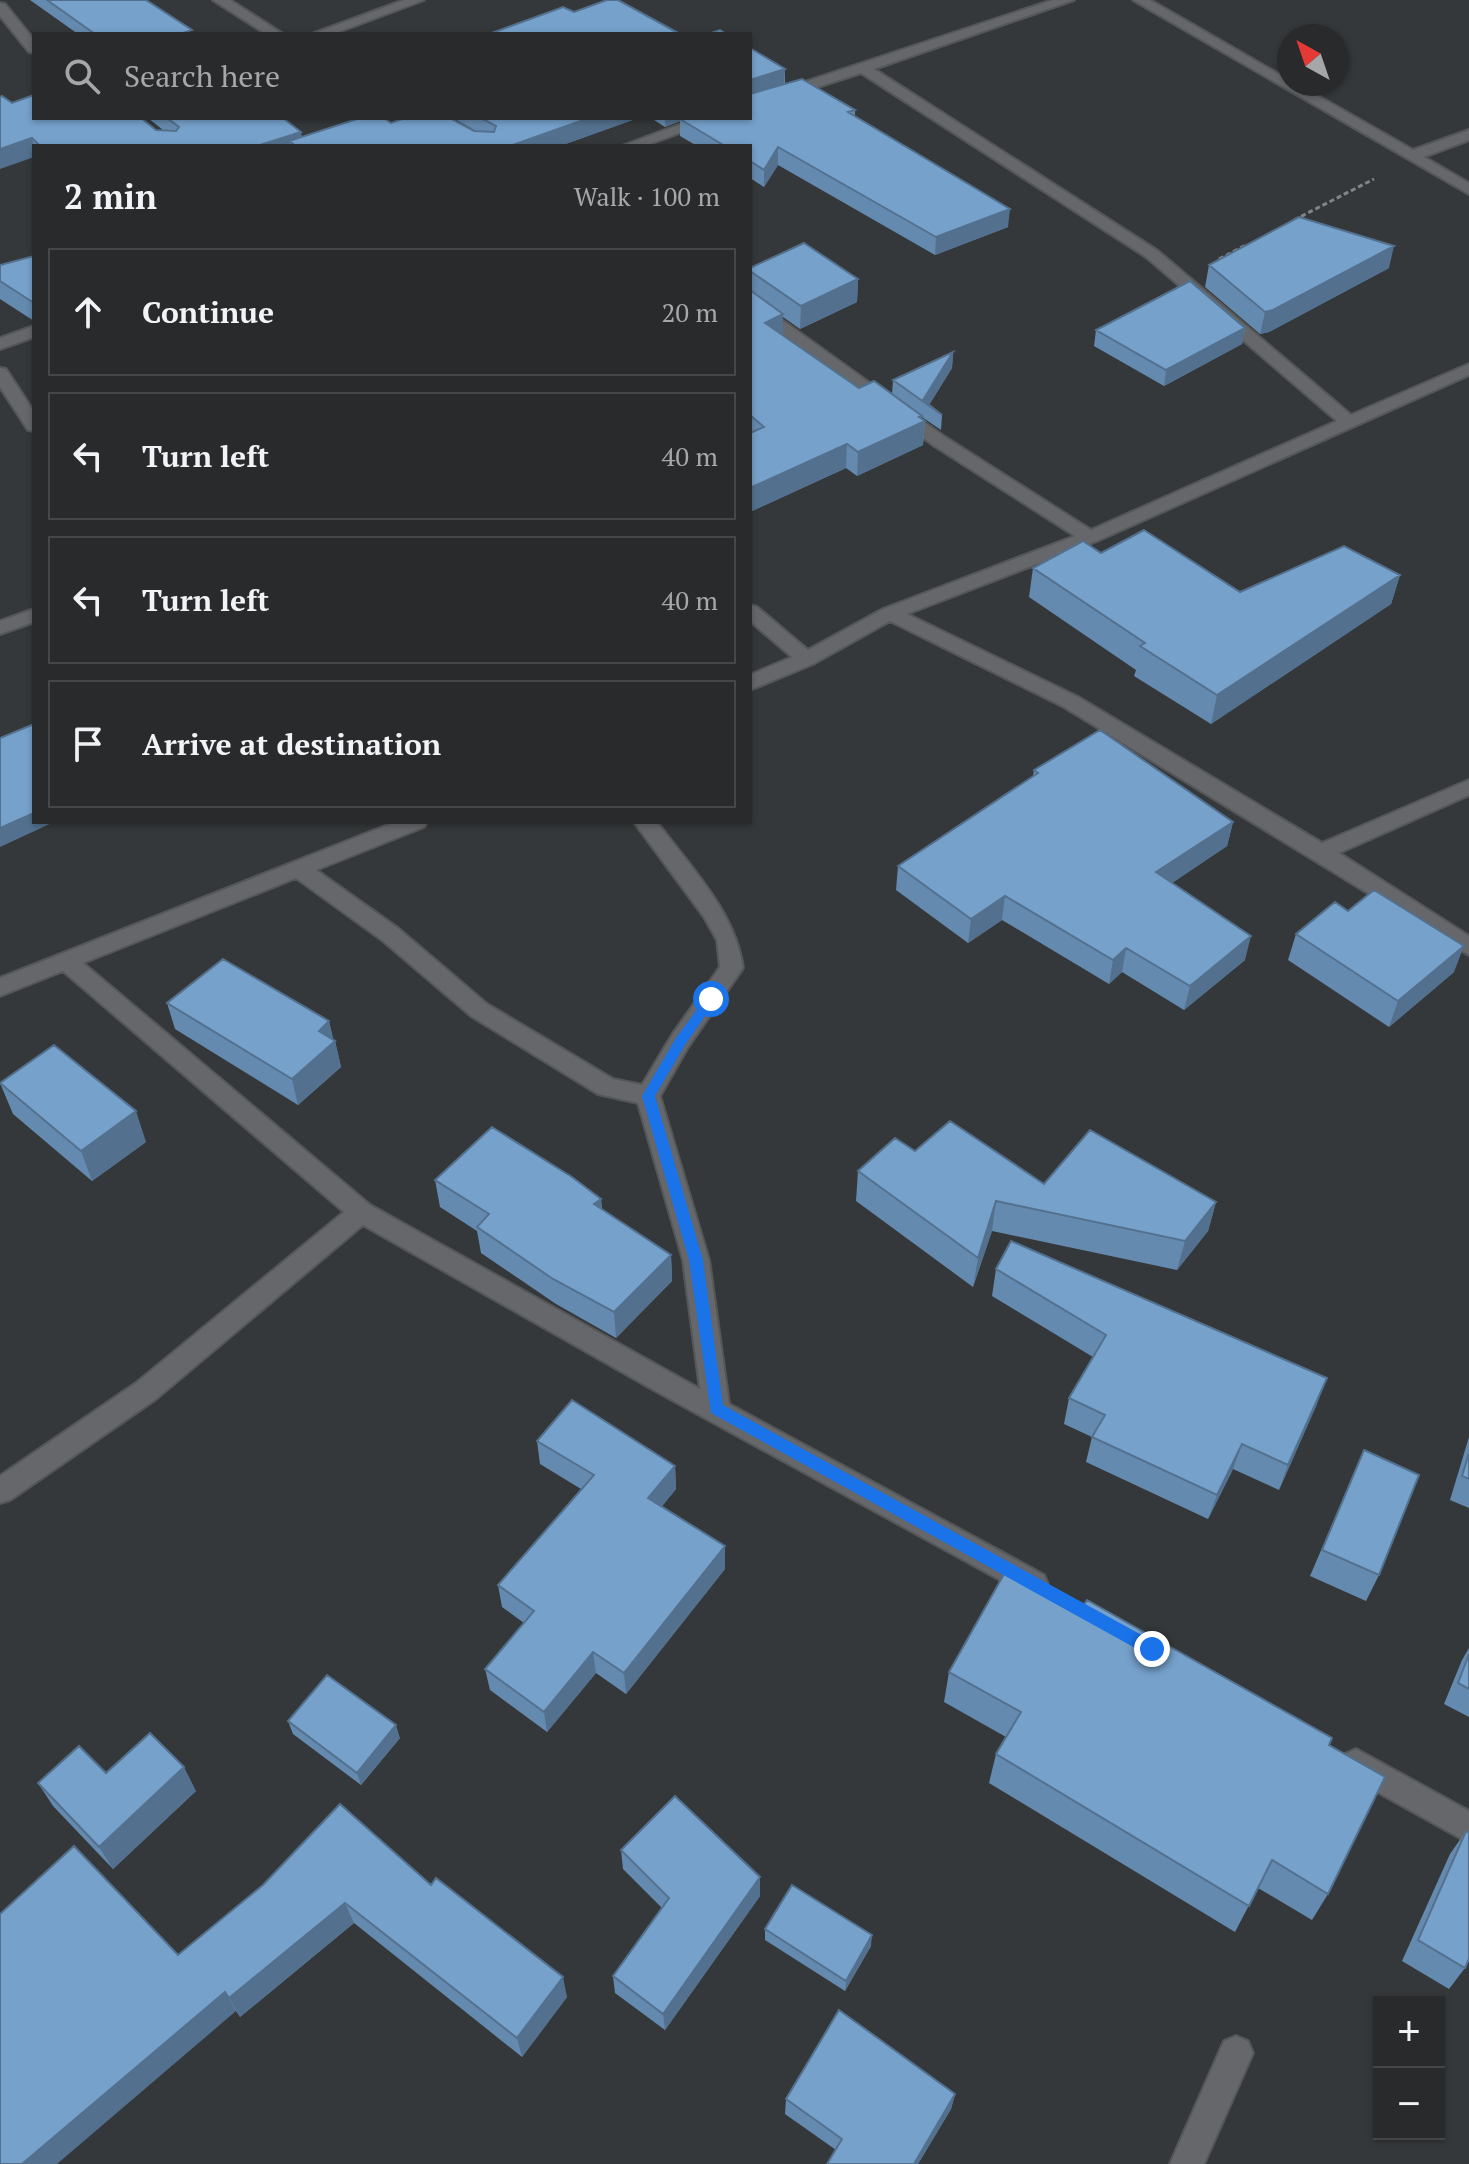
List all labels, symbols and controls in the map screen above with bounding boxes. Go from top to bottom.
north arrow [1277,24,1349,96]
search box [32,32,752,120]
icon: search [60,54,104,98]
text: Search here [124,56,280,96]
text: 2 min [64,174,157,219]
text: Walk · 100 m [574,179,720,213]
icon: ahead [66,290,110,334]
text: Continue [142,292,274,332]
text: 20 m [662,295,718,329]
icon: left [66,434,110,478]
text: Turn left [142,436,269,476]
text: 40 m [662,439,718,473]
icon: left [66,578,110,622]
text: Turn left [142,580,269,620]
text: 40 m [662,583,718,617]
icon: arrive [66,722,110,766]
text: Arrive at destination [142,724,441,764]
route start [693,981,729,1017]
route end [1134,1631,1170,1667]
map controls [1373,1996,1445,2140]
button: + [1373,1996,1445,2068]
button: − [1373,2068,1445,2140]

